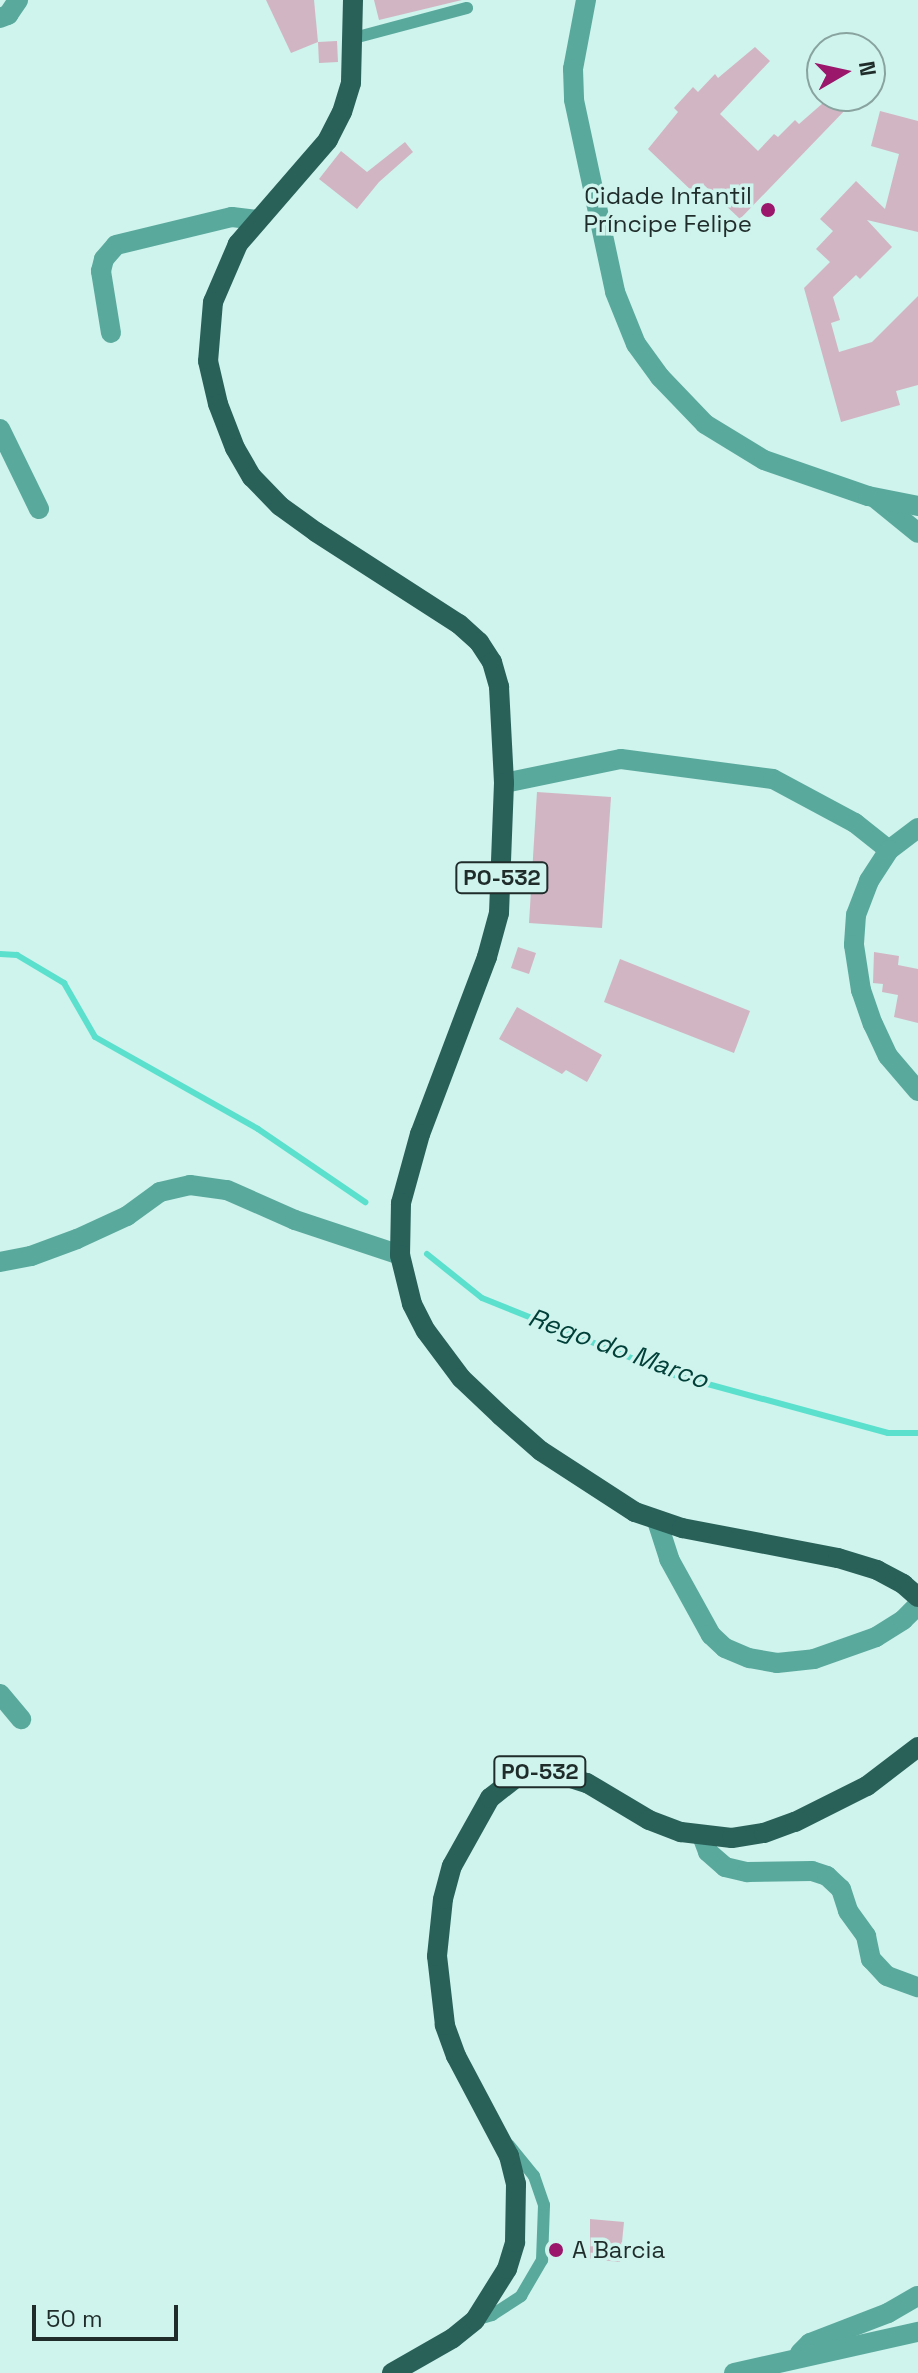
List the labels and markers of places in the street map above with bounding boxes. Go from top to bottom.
place label: Cidade Infantil Príncipe Felipe [583,182,752,238]
marker: Cidade Infantil Príncipe Felipe [759,201,777,219]
place label: A Barcia [572,2236,666,2264]
marker: A Barcia [547,2241,565,2259]

